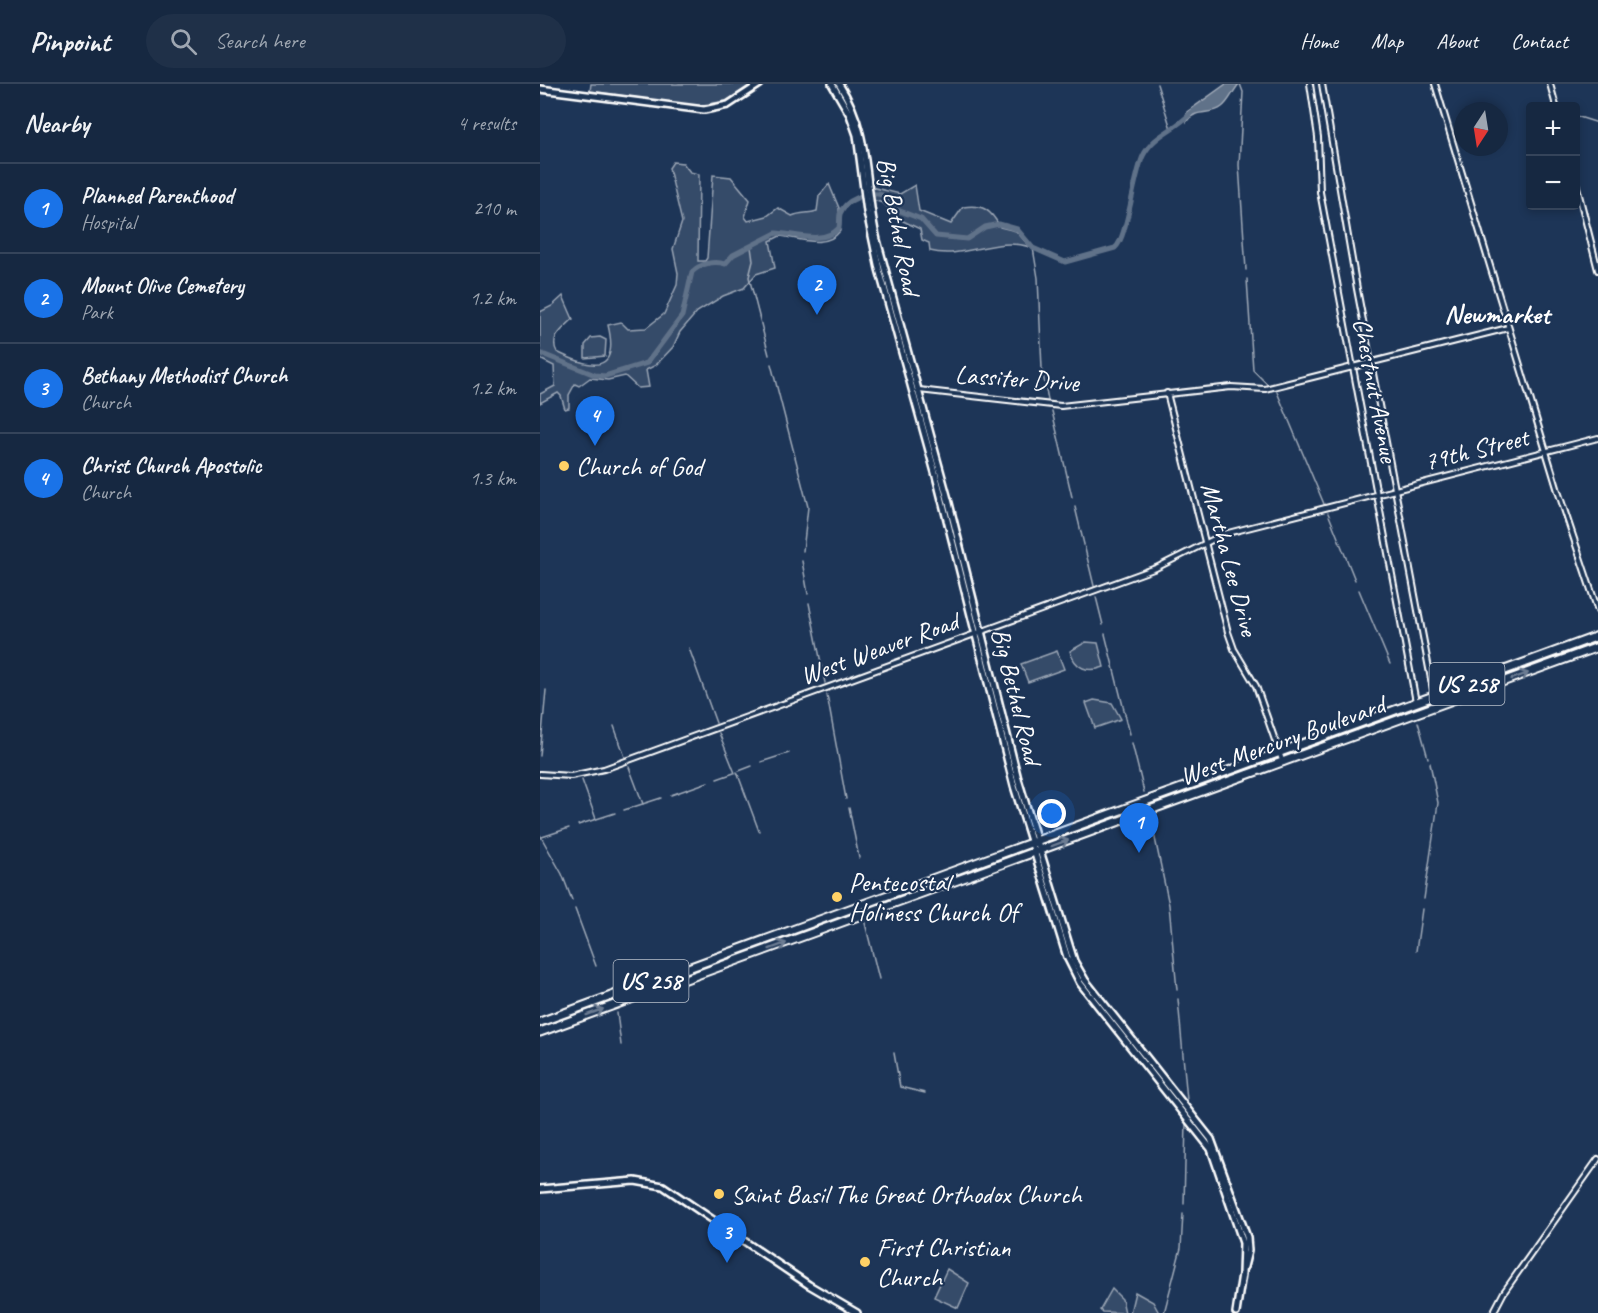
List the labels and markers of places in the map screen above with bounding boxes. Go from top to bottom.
pin: 2 [798,266,836,315]
pin: 4 [576,396,614,446]
place label: Church of God [576,450,706,483]
marker: Church of God [557,459,571,473]
pin: 1 [1120,804,1158,853]
place label: Pentecostal Holiness Church Of [849,866,1024,929]
marker: Pentecostal Holiness Church Of [830,890,844,904]
place label: Saint Basil The Great Orthodox Church [731,1178,1083,1211]
marker: Saint Basil The Great Orthodox Church [712,1187,726,1201]
pin: 3 [708,1214,747,1263]
place label: First Christian Church [877,1231,1011,1294]
marker: First Christian Church [858,1255,872,1269]

